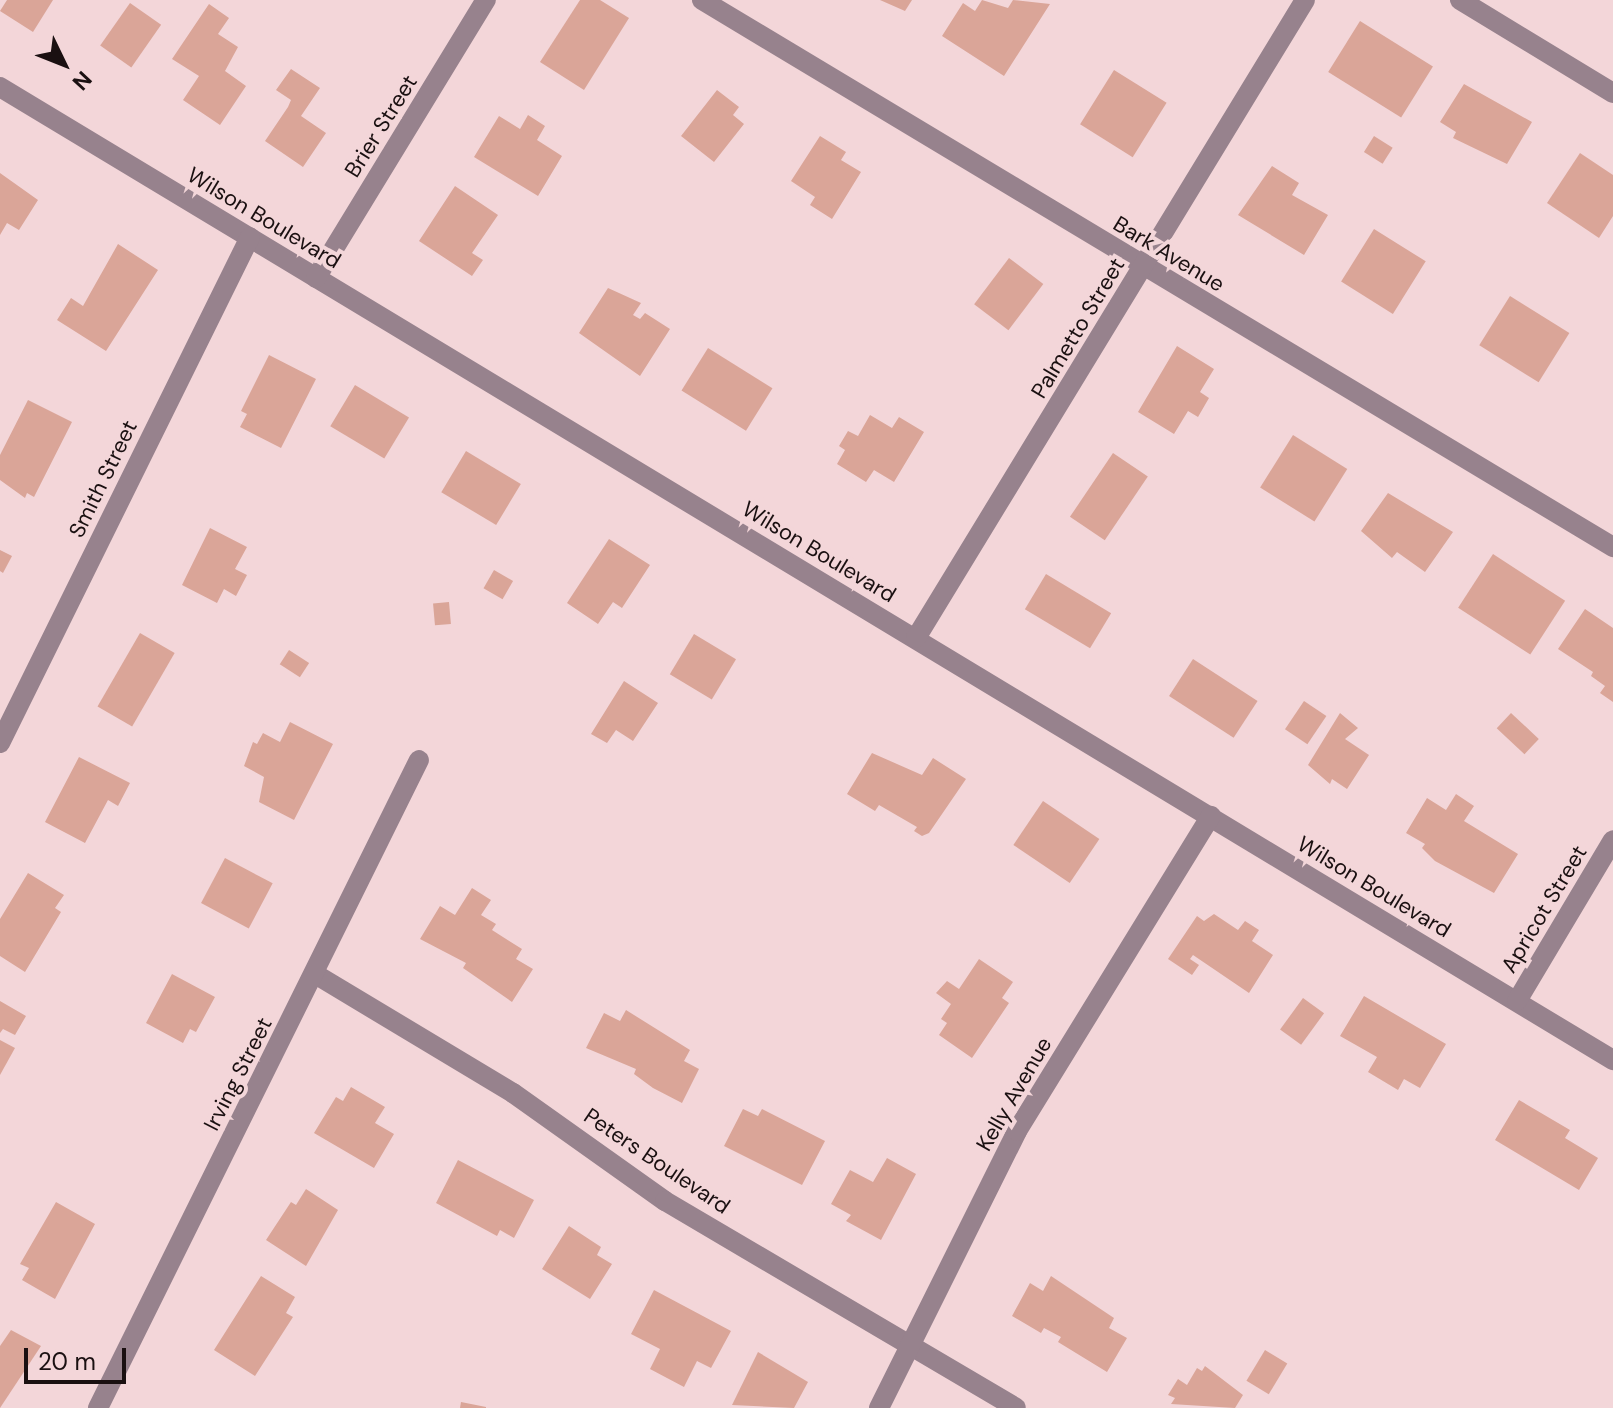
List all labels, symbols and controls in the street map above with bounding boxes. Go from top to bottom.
north arrow [24,24,104,104]
text: N [66,65,98,96]
street label: Brier Street [339,70,423,182]
street label: Wilson Boulevard [182,162,346,274]
street label: Bark Avenue [1109,210,1229,298]
street label: Palmetto Street [1026,253,1130,403]
street label: Smith Street [63,416,143,542]
street label: Wilson Boulevard [737,496,901,608]
street label: Wilson Boulevard [1292,831,1456,943]
street label: Apricot Street [1496,841,1592,977]
street label: Irving Street [198,1013,278,1135]
street label: Kelly Avenue [971,1032,1057,1156]
street label: Peters Boulevard [579,1102,735,1220]
scale bar [28,1332,130,1382]
text: 20 m [38,1346,96,1377]

